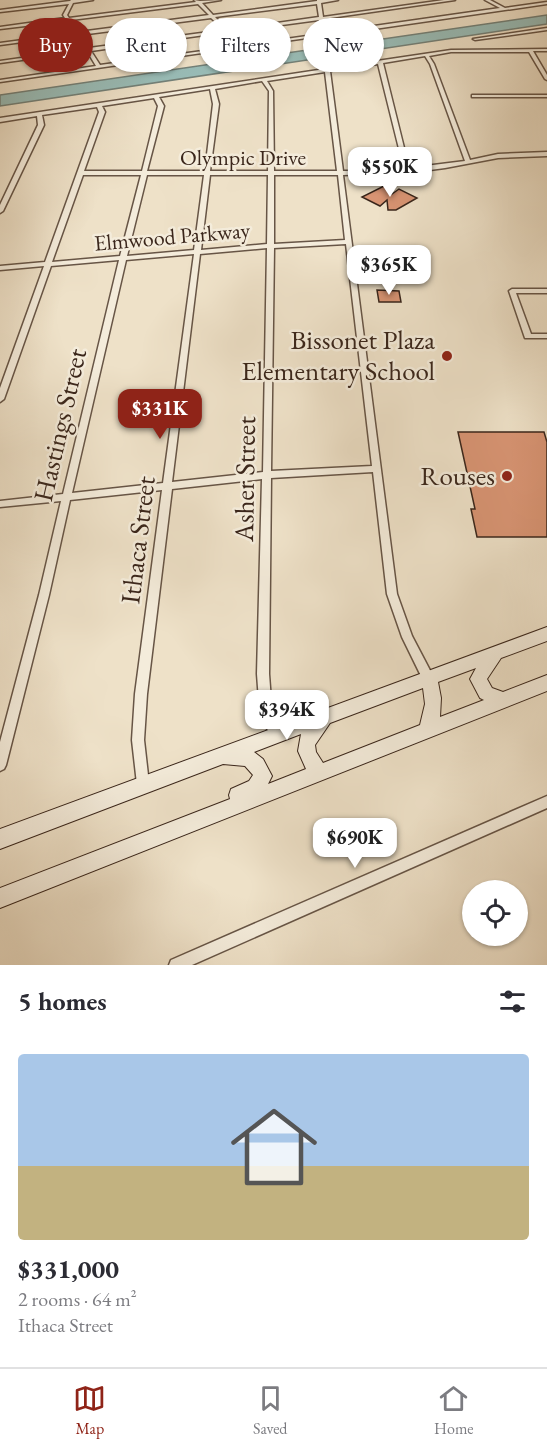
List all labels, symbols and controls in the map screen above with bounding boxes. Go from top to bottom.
chip: Buy [18,18,93,72]
chip: Rent [105,18,187,72]
chip: Filters [199,18,291,72]
chip: New [303,18,384,72]
street label: Olympic Drive [180,143,306,172]
pin: $550K [348,147,432,198]
text: $550K [362,153,418,179]
street label: Elmwood Parkway [93,215,252,258]
pin: $365K [347,245,431,296]
text: $365K [361,251,417,277]
place label: Bissonet Plaza Elementary School [241,322,435,388]
street label: Hastings Street [25,344,94,505]
marker: Bissonet Plaza Elementary School [440,349,454,363]
pin: $331K [118,389,202,440]
text: $331K [132,395,188,421]
street label: Asher Street [226,415,263,543]
place label: Rouses [420,458,495,493]
marker: Rouses [500,469,514,483]
street label: Ithaca Street [112,474,163,606]
pin: $394K [245,690,329,741]
text: $394K [259,696,315,722]
pin: $690K [313,818,397,869]
text: $690K [327,824,383,850]
map controls [462,880,528,946]
button: locate [462,880,528,946]
text: 5 homes [18,984,107,1018]
icon: filters [496,985,529,1018]
icon: home [220,1093,328,1201]
text: $331,000 [18,1252,119,1286]
text: 2 rooms · 64 m² [18,1286,137,1312]
text: Ithaca Street [18,1312,113,1338]
tab: Map [73,1382,106,1439]
tab: Saved [253,1382,287,1439]
tab: Home [434,1382,474,1439]

